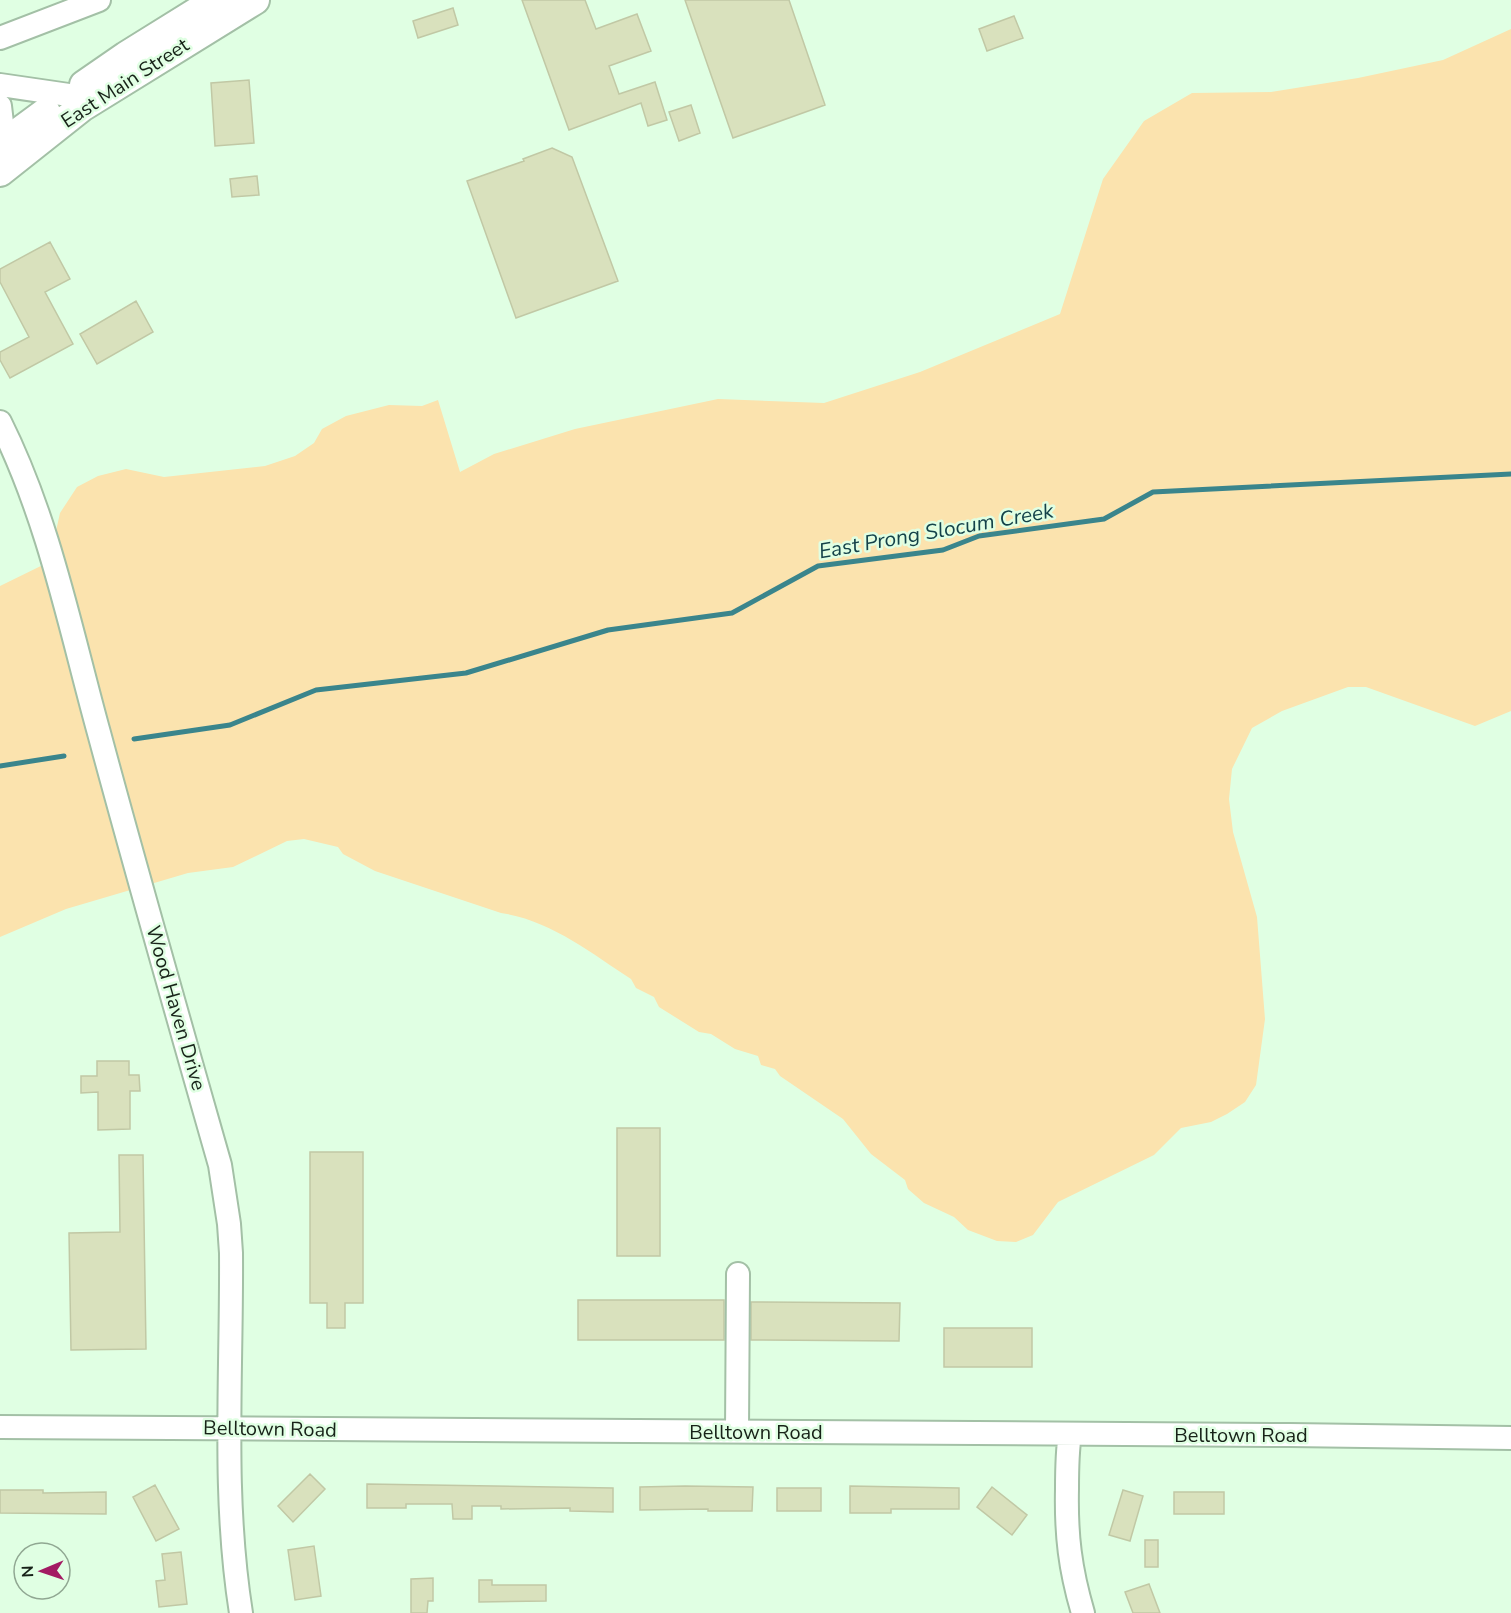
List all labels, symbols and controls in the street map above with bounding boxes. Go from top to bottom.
street label: East Main Street [56,31,195,134]
water label: East Prong Slocum Creek [817,496,1056,565]
street label: Wood Haven Drive [140,922,212,1094]
street label: Belltown Road [203,1414,337,1444]
street label: Belltown Road [689,1419,823,1446]
street label: Belltown Road [1174,1422,1308,1449]
north arrow [12,1541,72,1601]
text: N [17,1565,39,1578]

